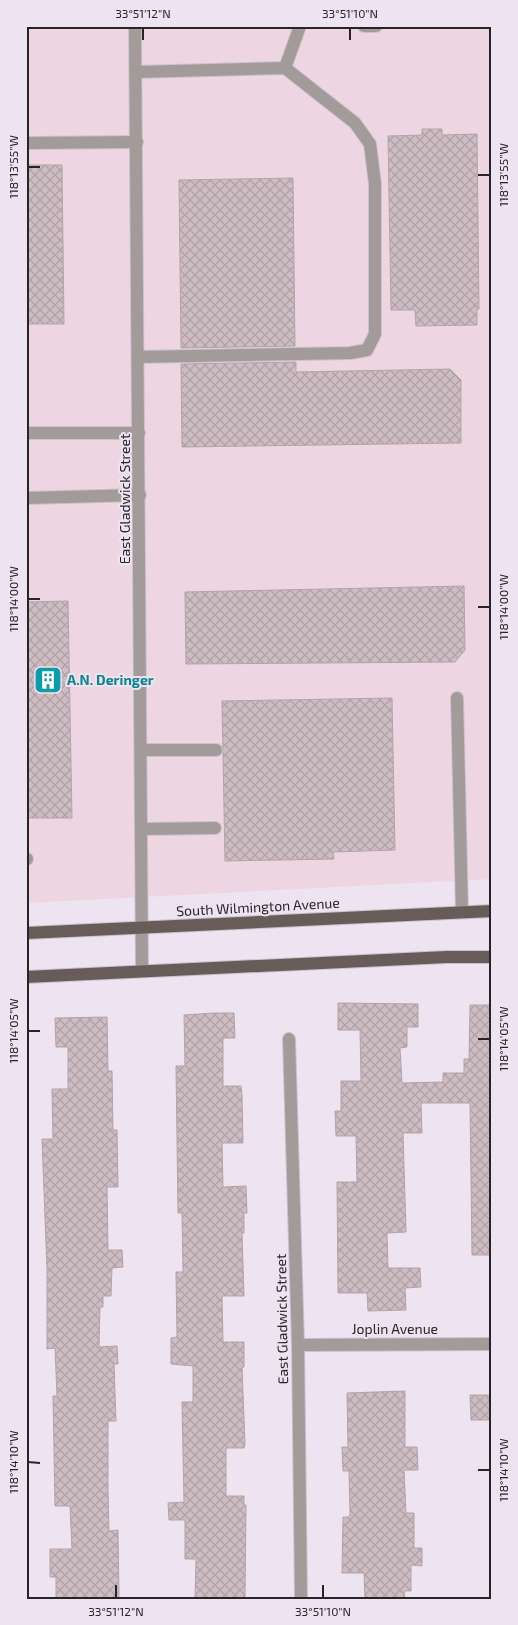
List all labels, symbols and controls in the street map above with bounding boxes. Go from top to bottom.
text: 33°51'12"N [115,6,171,20]
text: 33°51'10"N [322,6,378,20]
text: 118°13'55"W [6,135,20,199]
text: 118°13'55"W [496,143,510,207]
street label: East Gladwick Street [116,434,133,564]
text: 118°14'00"W [6,566,20,632]
text: 118°14'00"W [496,574,510,640]
building icon: A.N. Deringer [33,665,63,695]
place label: A.N. Deringer [67,671,154,688]
street label: South Wilmington Avenue [176,894,340,919]
text: 118°14'05"W [6,998,20,1064]
text: 118°14'05"W [496,1006,510,1072]
street label: East Gladwick Street [272,1254,291,1384]
street label: Joplin Avenue [352,1320,438,1337]
text: 118°14'10"W [6,1430,20,1494]
text: 118°14'10"W [496,1438,510,1502]
text: 33°51'12"N [88,1604,144,1618]
text: 33°51'10"N [295,1604,351,1618]

